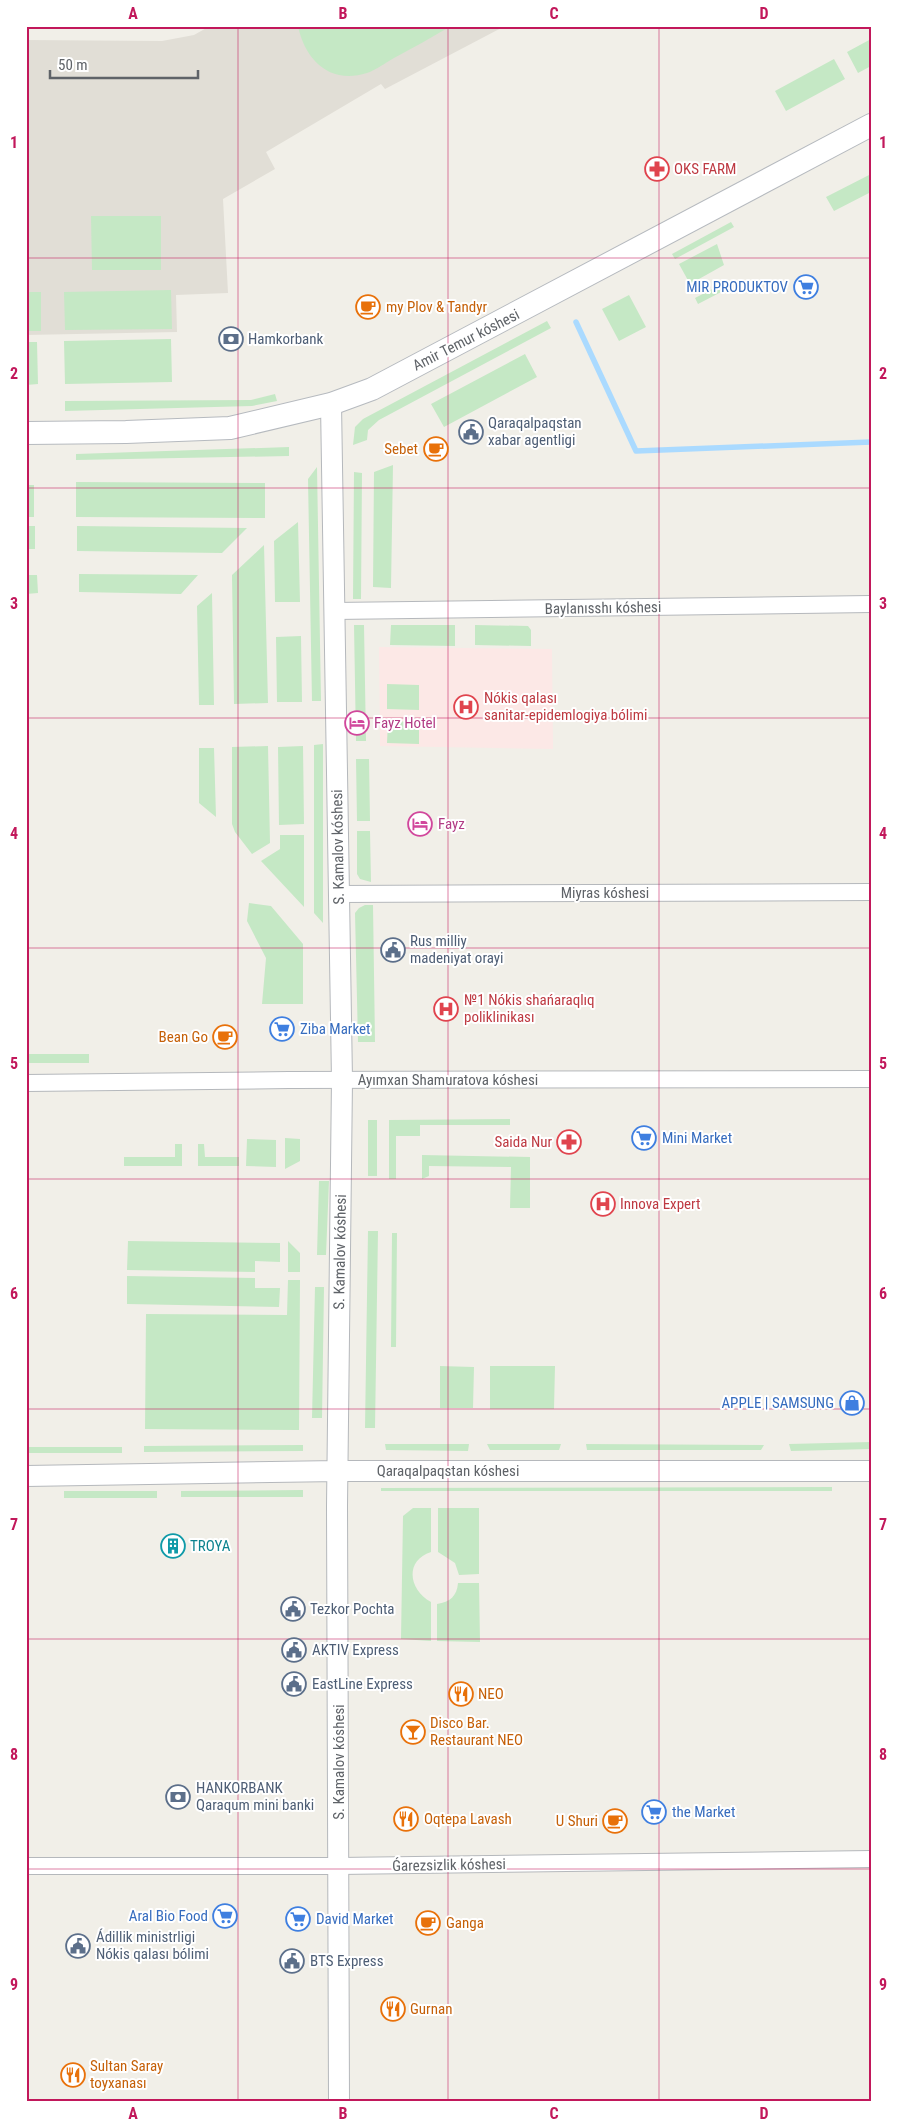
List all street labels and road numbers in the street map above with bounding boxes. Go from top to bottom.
street label: Amir Temur kóshesi [410,305,522,375]
street label: Baylanısshı kóshesi [545,598,661,618]
street label: S. Kamalov kóshesi [328,789,348,905]
street label: Miyras kóshesi [561,884,649,902]
street label: Ayımxan Shamuratova kóshesi [358,1071,538,1089]
street label: S. Kamalov kóshesi [330,1194,350,1310]
street label: Qaraqalpaqstan kóshesi [377,1462,519,1480]
street label: S. Kamalov kóshesi [330,1704,348,1820]
street label: Ǵarezsizlik kóshesi [392,1855,506,1875]

